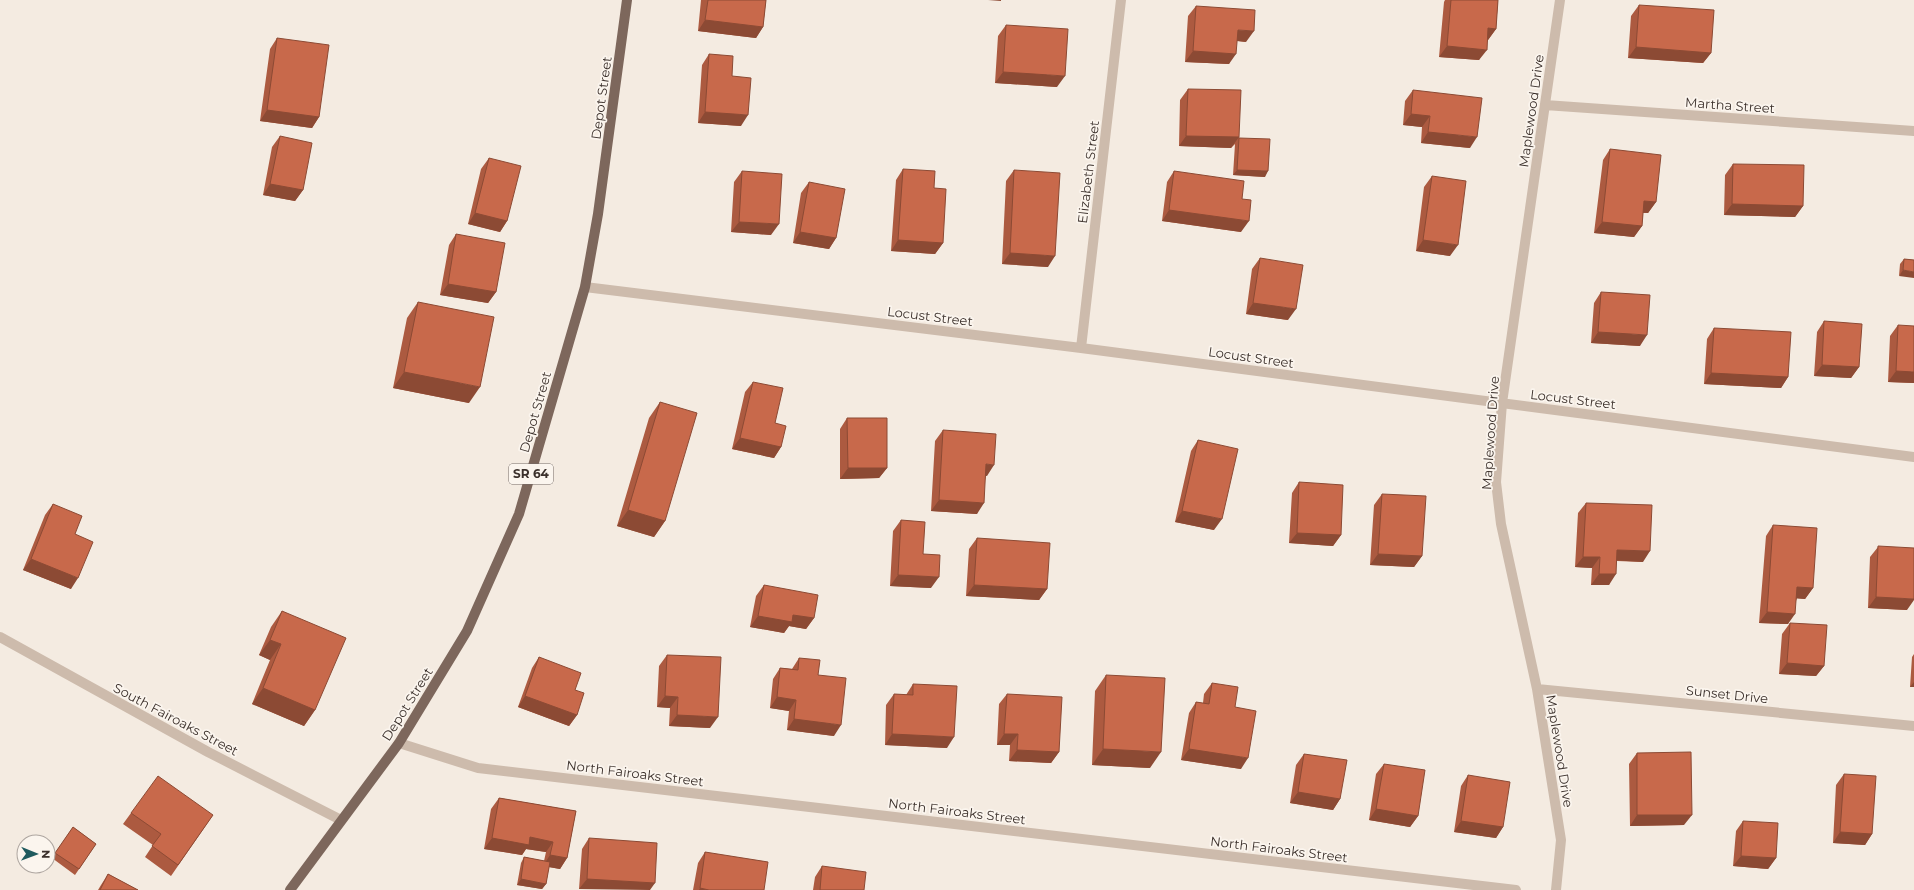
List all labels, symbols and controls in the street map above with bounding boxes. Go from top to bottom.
street label: Maplewood Drive [1515,53,1547,169]
street label: Depot Street [587,56,615,140]
street label: Martha Street [1685,94,1775,116]
street label: Elizabeth Street [1074,120,1102,224]
street label: Locust Street [886,303,974,329]
street label: Locust Street [1207,343,1295,371]
street label: Depot Street [516,370,554,454]
street label: Maplewood Drive [1478,375,1502,490]
street label: Locust Street [1529,386,1617,412]
road number: SR 64 [509,464,553,484]
street label: Depot Street [378,664,436,744]
street label: South Fairoaks Street [111,679,241,759]
street label: Sunset Drive [1685,682,1769,706]
street label: Maplewood Drive [1543,693,1577,809]
street label: North Fairoaks Street [565,757,705,789]
street label: North Fairoaks Street [887,795,1027,827]
street label: North Fairoaks Street [1209,833,1349,865]
north arrow [16,834,56,874]
text: N [39,850,53,859]

